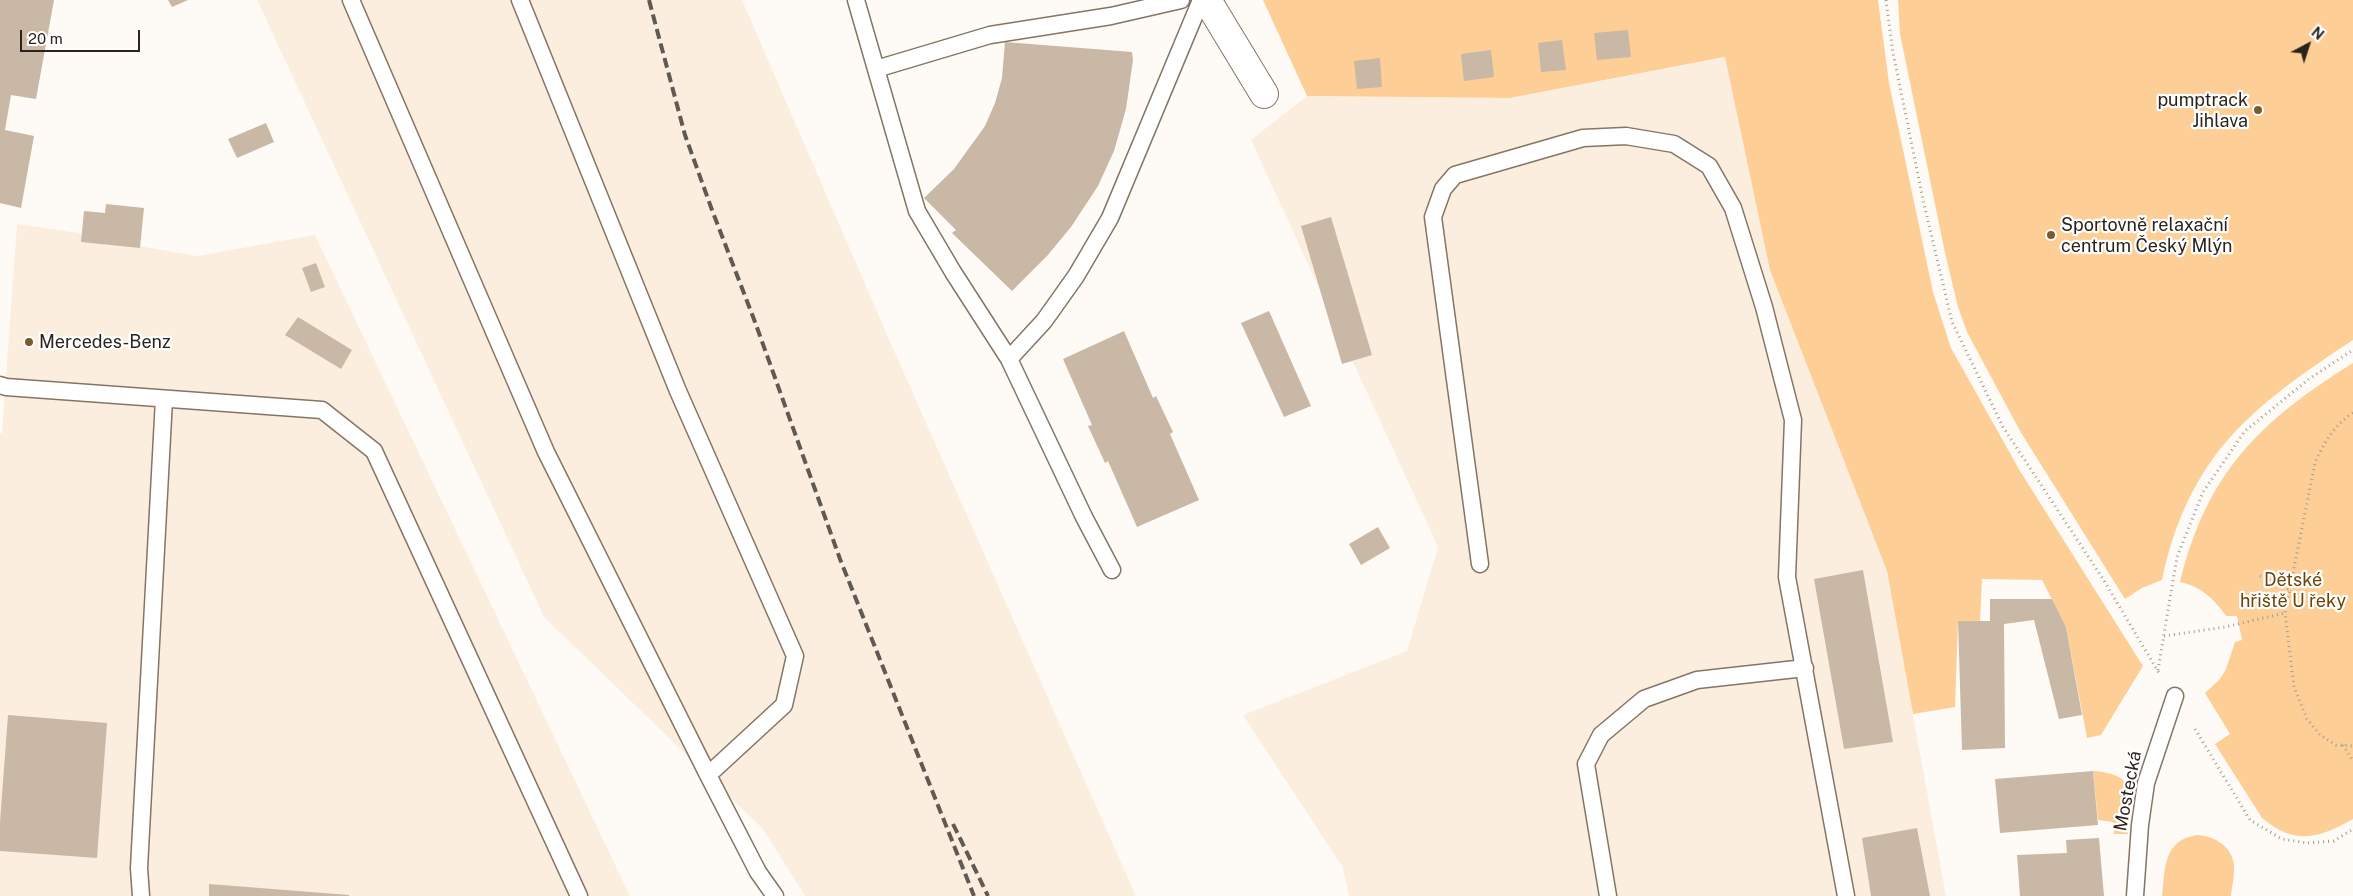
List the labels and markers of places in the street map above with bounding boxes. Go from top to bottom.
place label: pumptrack Jihlava [2157,89,2248,132]
marker: pumptrack Jihlava [2252,104,2264,116]
place label: Sportovně relaxační centrum Český Mlýn [2061,214,2232,256]
marker: Sportovně relaxační centrum Český Mlýn [2045,229,2057,241]
place label: Mercedes-Benz [39,331,171,353]
marker: Mercedes-Benz [23,336,35,348]

